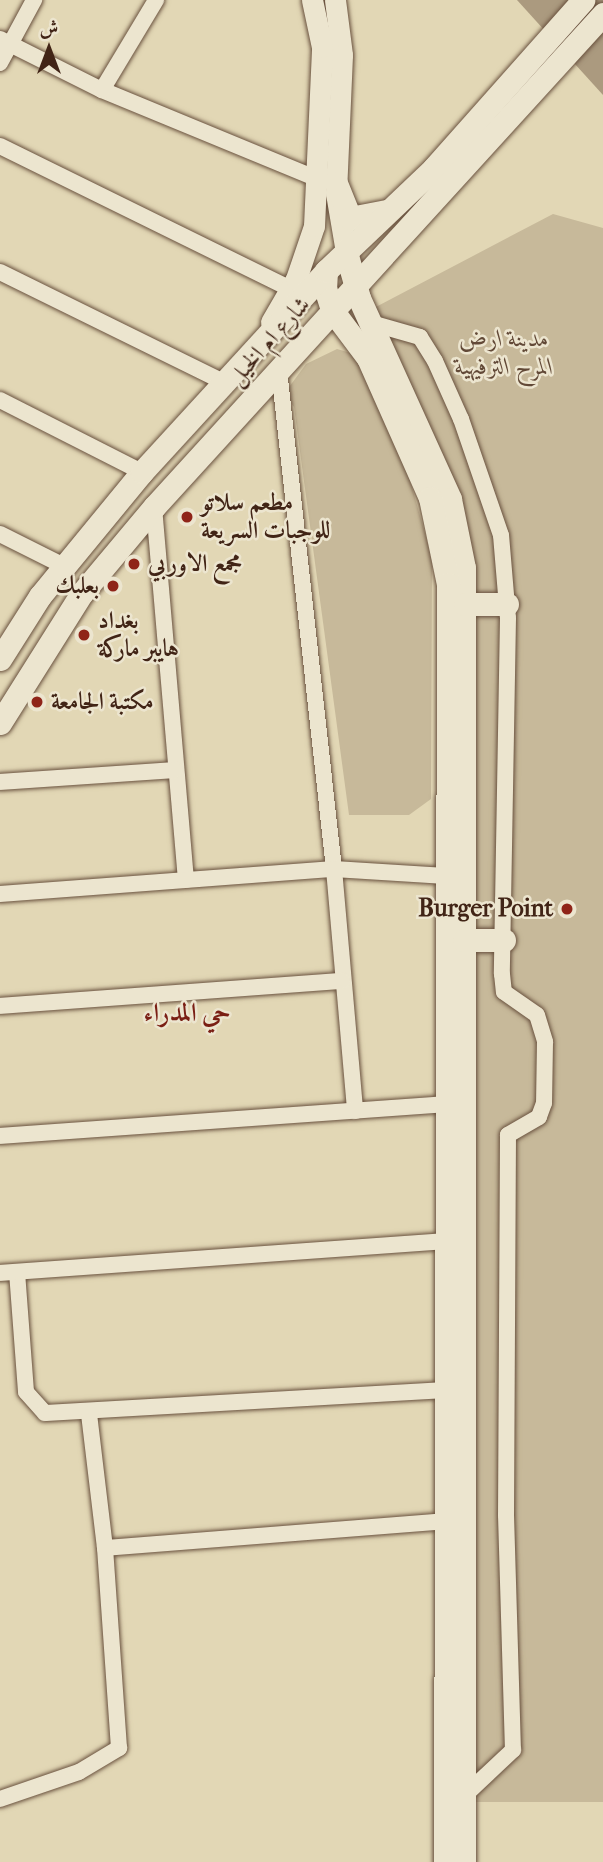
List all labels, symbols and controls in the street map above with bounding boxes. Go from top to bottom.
north arrow [14,14,84,84]
text: ش [40,17,58,39]
street label: شارع ام الخيل [222,291,316,391]
park label: مدينة ارض المرح الترفيهية [455,325,553,381]
place label: مطعم سلاتو للوجبات السريعة [201,489,331,545]
marker: مطعم سلاتو للوجبات السريعة [179,509,195,525]
place label: مجمع الاوربي [148,550,242,578]
marker: مجمع الاوربي [126,556,142,572]
place label: بعلبك [55,572,99,600]
marker: بعلبك [105,578,121,594]
place label: بغداد هايبر ماركة [98,607,179,663]
marker: بغداد هايبر ماركة [76,627,92,643]
place label: مكتبة الجامعة [51,688,153,716]
marker: مكتبة الجامعة [29,694,45,710]
place label: Burger Point [418,895,553,923]
marker: Burger Point [559,901,575,917]
district label: حي المدراء [143,997,231,1029]

